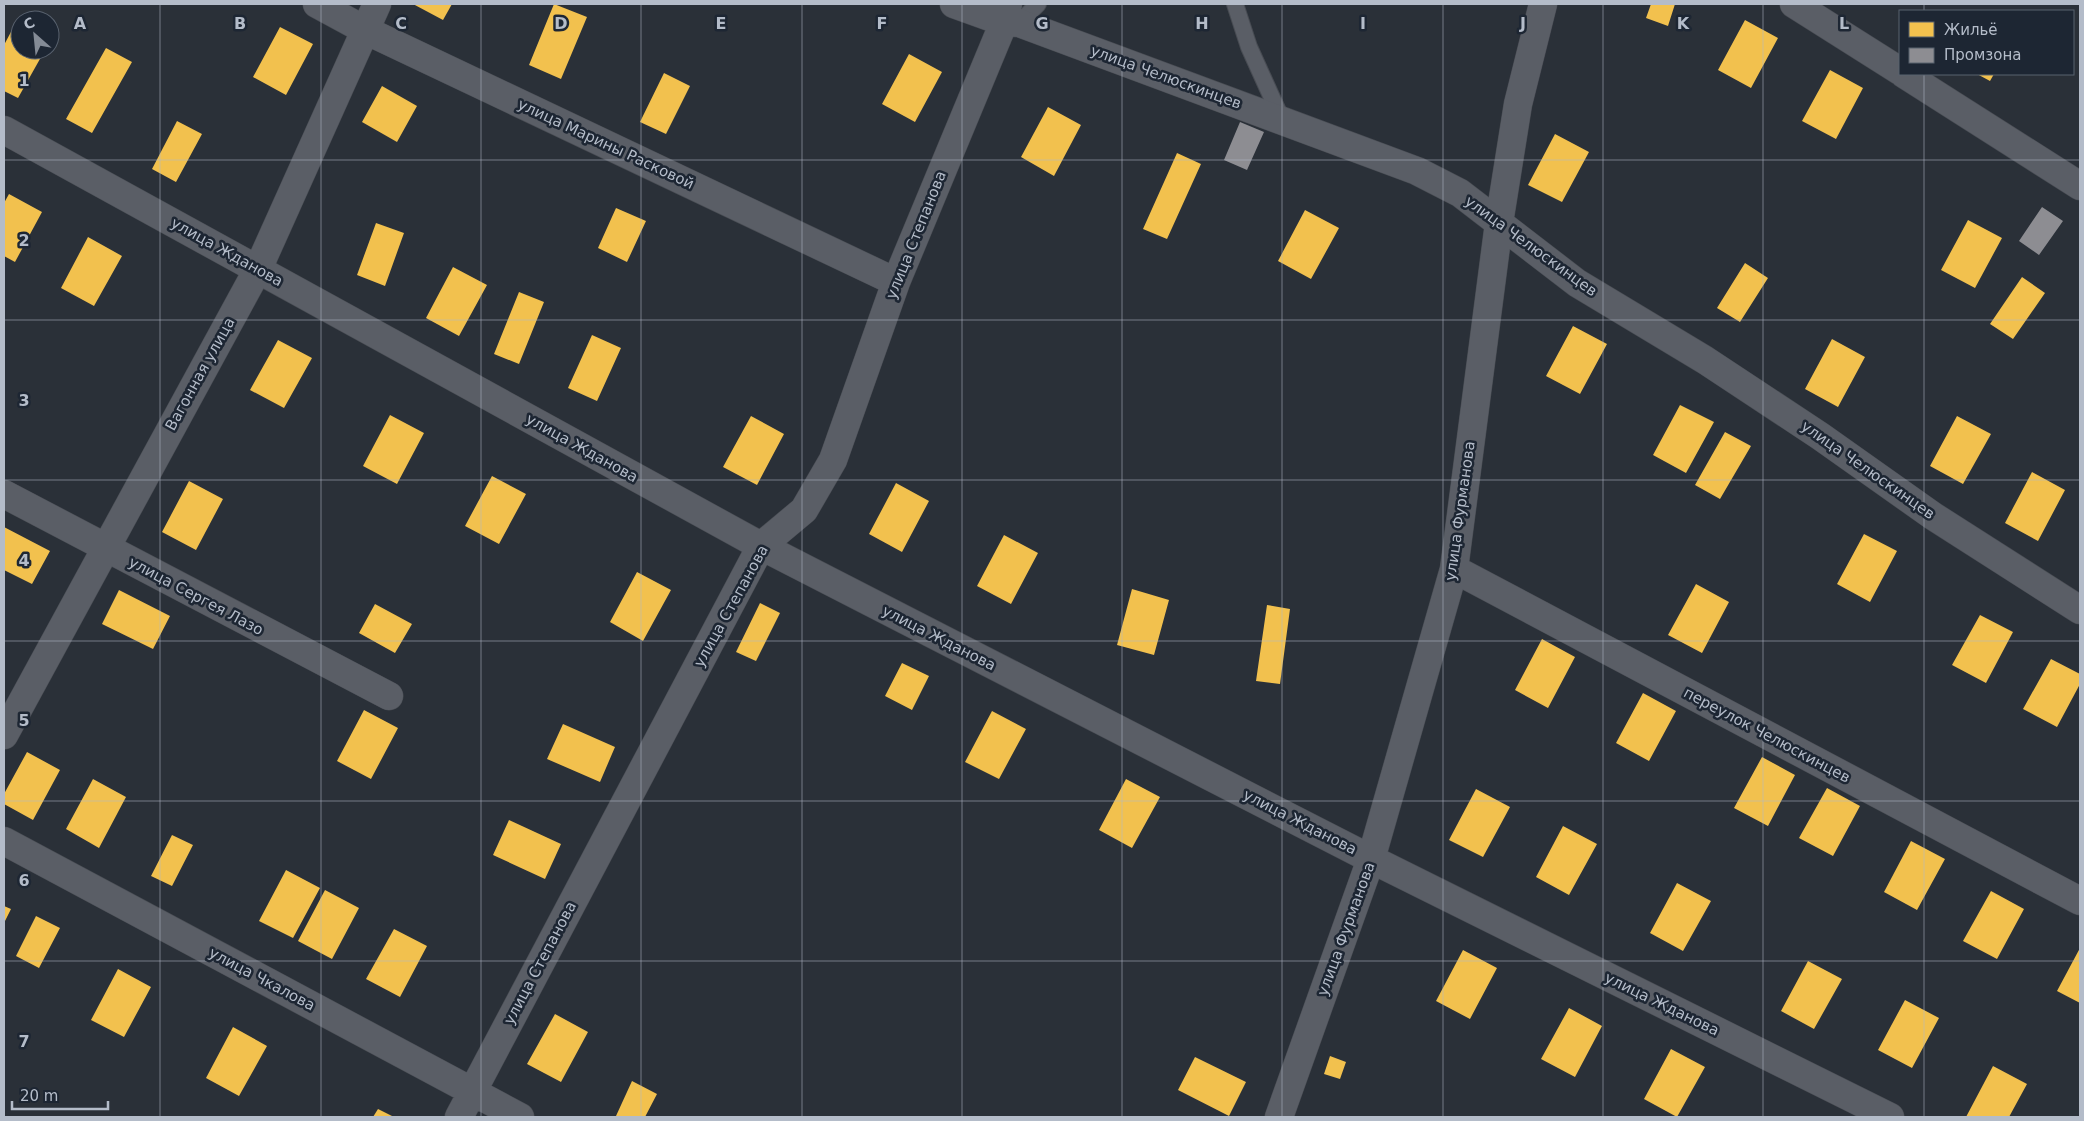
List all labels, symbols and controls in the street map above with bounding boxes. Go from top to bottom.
north arrow [10,10,60,60]
legend [1899,10,2074,75]
text: С [21,14,37,33]
text: A [74,14,87,33]
text: B [234,14,246,33]
text: C [395,14,407,33]
text: D [554,14,568,33]
text: E [716,14,726,33]
text: F [877,14,887,33]
text: G [1035,14,1049,33]
text: H [1195,14,1209,33]
text: I [1360,14,1366,33]
text: J [1519,14,1526,33]
text: K [1677,14,1690,33]
text: L [1839,14,1849,33]
text: Жильё [1944,21,1998,39]
street label: улица Челюскинцев [1088,41,1244,113]
text: Промзона [1944,46,2021,64]
text: 1 [18,71,30,90]
street label: улица Марины Расковой [515,95,697,193]
street label: улица Степанова [882,168,950,302]
street label: улица Челюскинцев [1461,192,1601,300]
street label: улица Жданова [168,214,286,290]
text: 2 [18,231,30,250]
street label: Вагонная улица [161,314,239,434]
text: 3 [18,391,30,410]
street label: улица Жданова [523,410,641,486]
street label: улица Челюскинцев [1798,417,1938,523]
street label: улица Фурманова [1441,440,1479,582]
street label: улица Степанова [690,542,772,670]
text: 4 [18,551,30,570]
street label: улица Сергея Лазо [125,553,267,639]
street label: улица Жданова [879,602,999,674]
street label: переулок Челюскинцев [1681,683,1853,787]
text: 5 [18,711,30,730]
street label: улица Жданова [1240,786,1360,858]
street label: улица Фурманова [1313,860,1379,998]
text: 6 [18,871,30,890]
street label: улица Степанова [500,898,580,1028]
street label: улица Чкалова [206,943,318,1015]
street label: улица Жданова [1602,968,1722,1040]
text: 7 [18,1032,30,1051]
scale bar [12,1078,109,1110]
text: 20 m [20,1087,58,1105]

